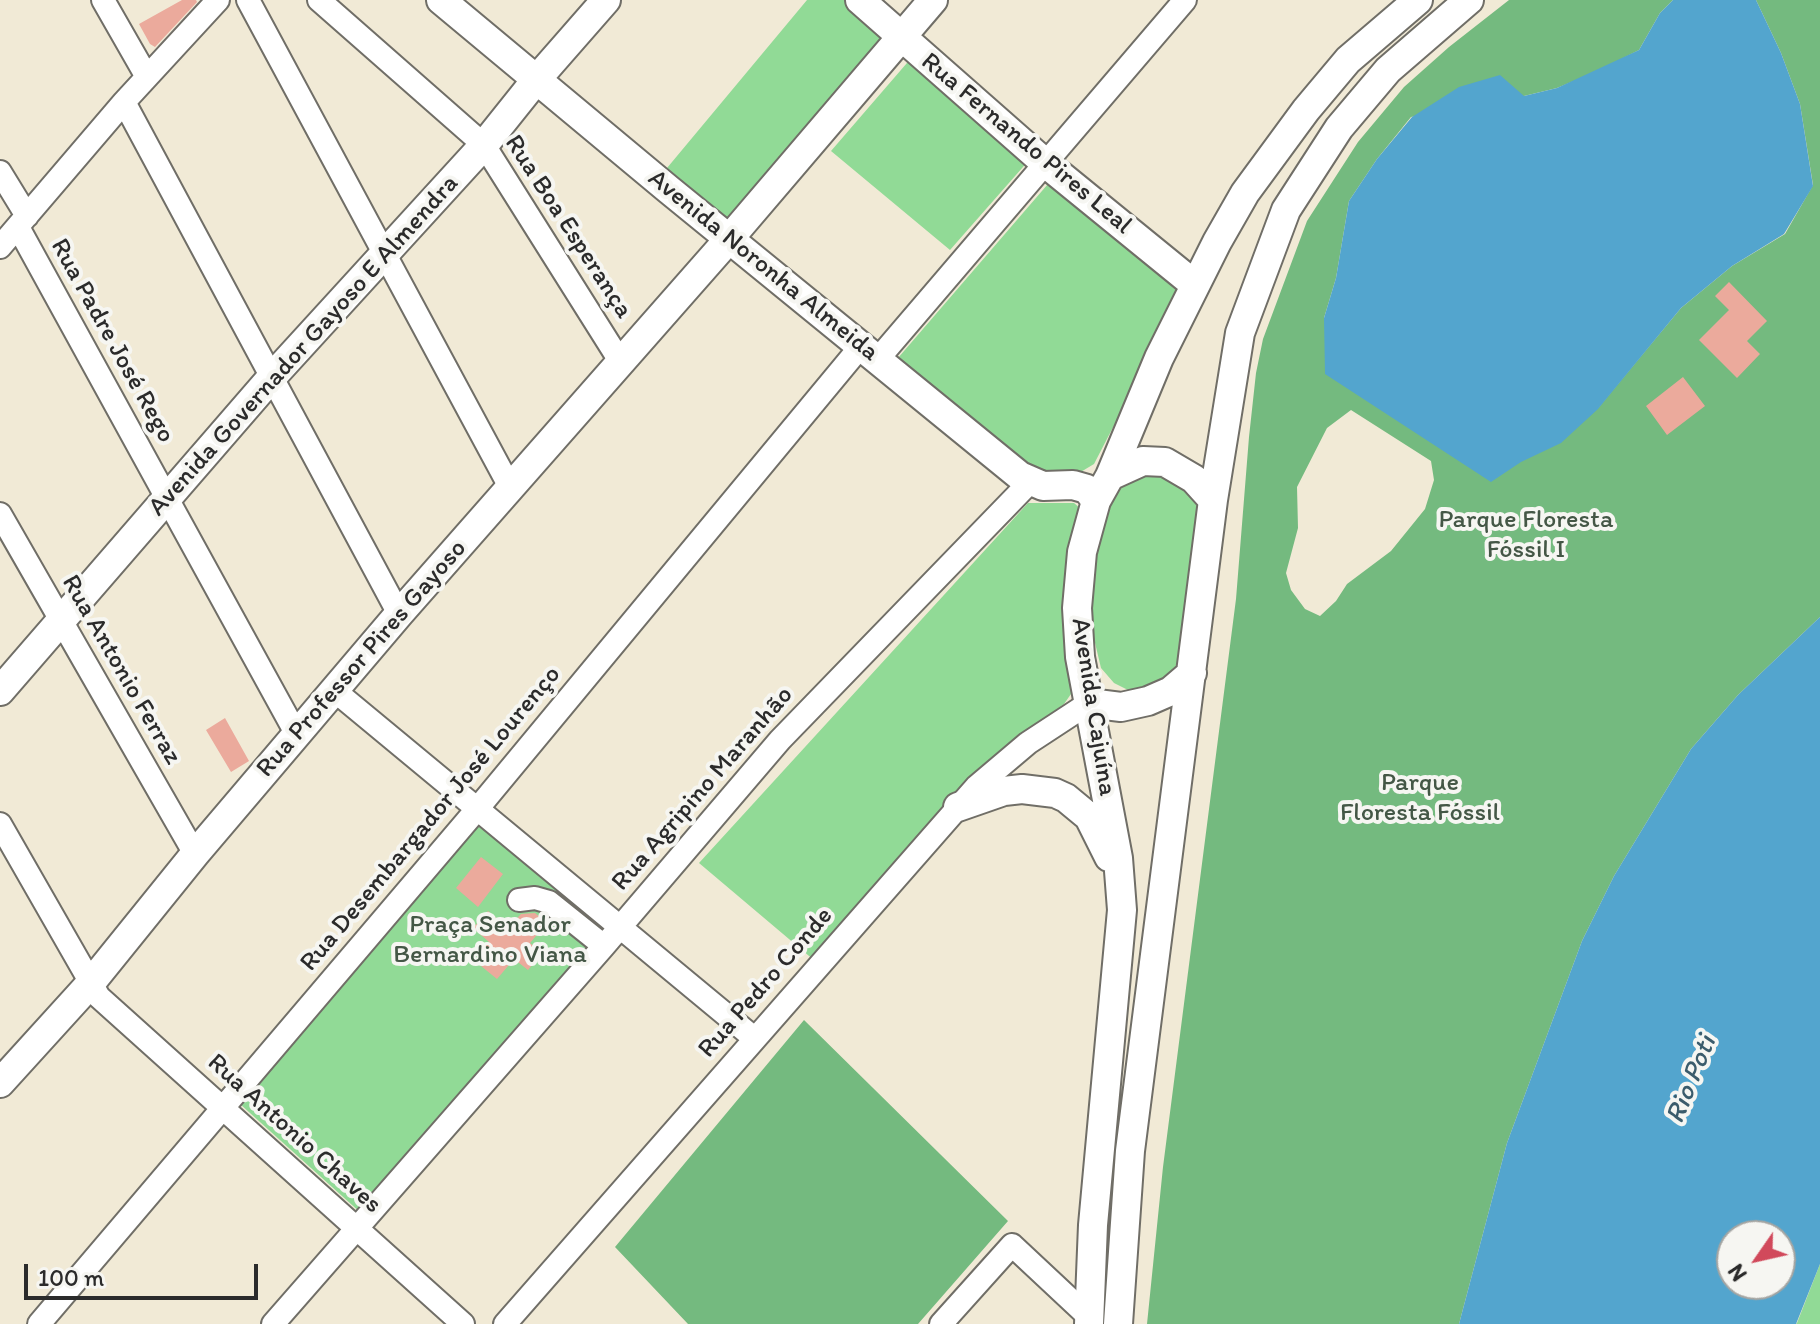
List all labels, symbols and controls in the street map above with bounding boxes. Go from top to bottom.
street label: Rua Fernando Pires Leal [914,47,1138,241]
street label: Rua Boa Esperança [497,130,639,324]
street label: Avenida Noronha Almeida [641,163,885,369]
street label: Avenida Governador Gayoso E Almendra [142,169,466,523]
street label: Rua Padre José Rego [43,234,181,448]
park label: Parque Floresta Fóssil I [1439,504,1613,566]
street label: Rua Professor Pires Gayoso [250,534,474,784]
street label: Rua Antonio Ferraz [54,570,188,770]
street label: Avenida Cajuína [1064,616,1122,798]
street label: Rua Desembargador José Lourenço [294,660,568,978]
street label: Rua Agripino Maranhão [606,680,800,898]
park label: Parque Floresta Fóssil [1340,767,1500,828]
street label: Rua Pedro Conde [692,901,840,1065]
park label: Praça Senador Bernardino Viana [393,909,587,970]
water label: Rio Poti [1659,1031,1725,1129]
street label: Rua Antonio Chaves [200,1048,388,1220]
north arrow [1716,1220,1796,1300]
scale bar [28,1248,262,1298]
text: N [1722,1259,1753,1286]
text: 100 m [38,1263,104,1292]

